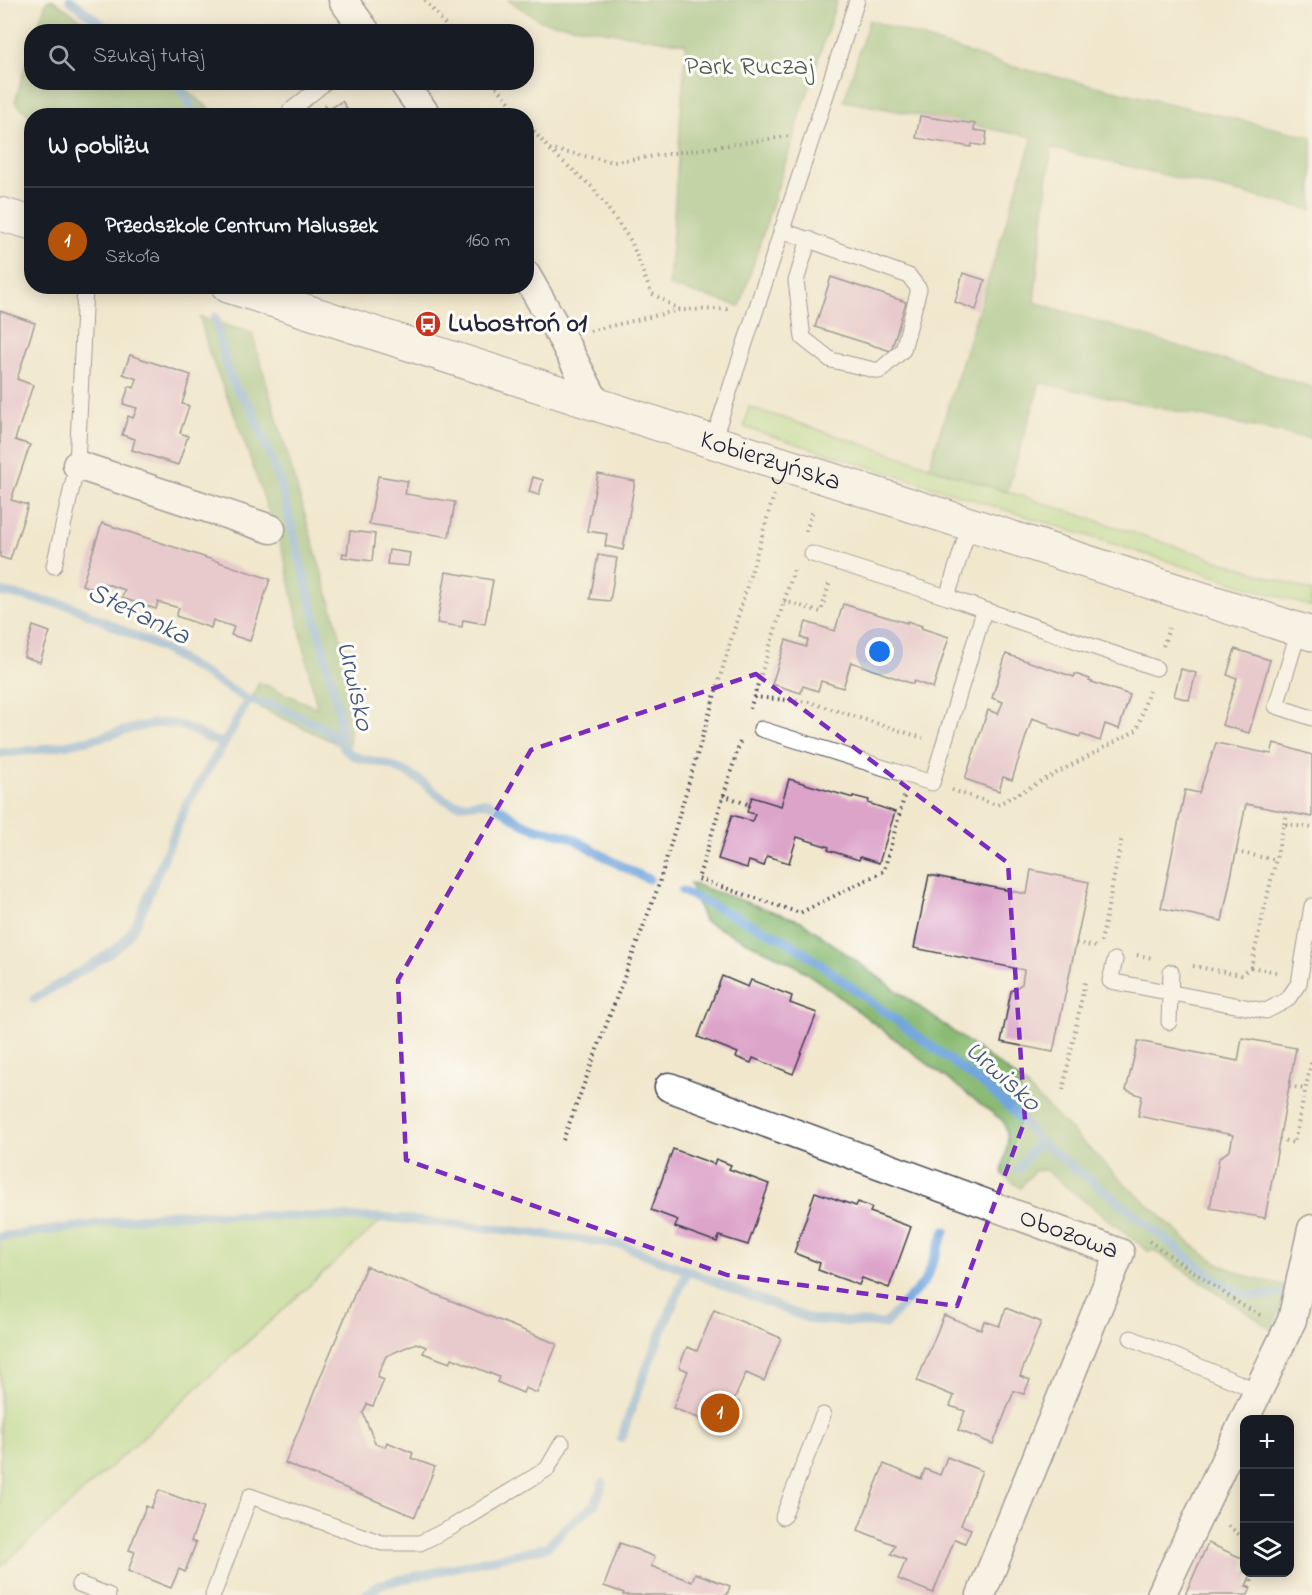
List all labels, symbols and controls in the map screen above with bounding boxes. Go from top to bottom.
search box [24,24,534,90]
icon: search [45,41,78,74]
text: Szukaj tutaj [93,41,204,73]
park label: Park Ruczaj [684,48,814,87]
text: W pobliżu [48,128,149,166]
text: Przedszkole Centrum Maluszek [105,211,378,243]
text: 1 [64,227,71,256]
text: 160 m [466,227,510,256]
text: Szkoła [105,243,160,272]
place label: Lubostroń 01 [448,305,588,344]
bus stop icon: Lubostroń 01 [413,309,443,339]
street label: Kobierzyńska [695,421,846,502]
water label: Stefanka [80,573,197,658]
water label: Urwisko [324,637,385,736]
your location [865,637,894,666]
water label: Urwisko [955,1031,1051,1124]
street label: Obozowa [1013,1198,1124,1270]
pin: 1 [700,1390,740,1436]
map controls [1240,1415,1294,1577]
button: + [1240,1415,1294,1469]
button: − [1240,1469,1294,1523]
button: layers [1240,1523,1294,1577]

